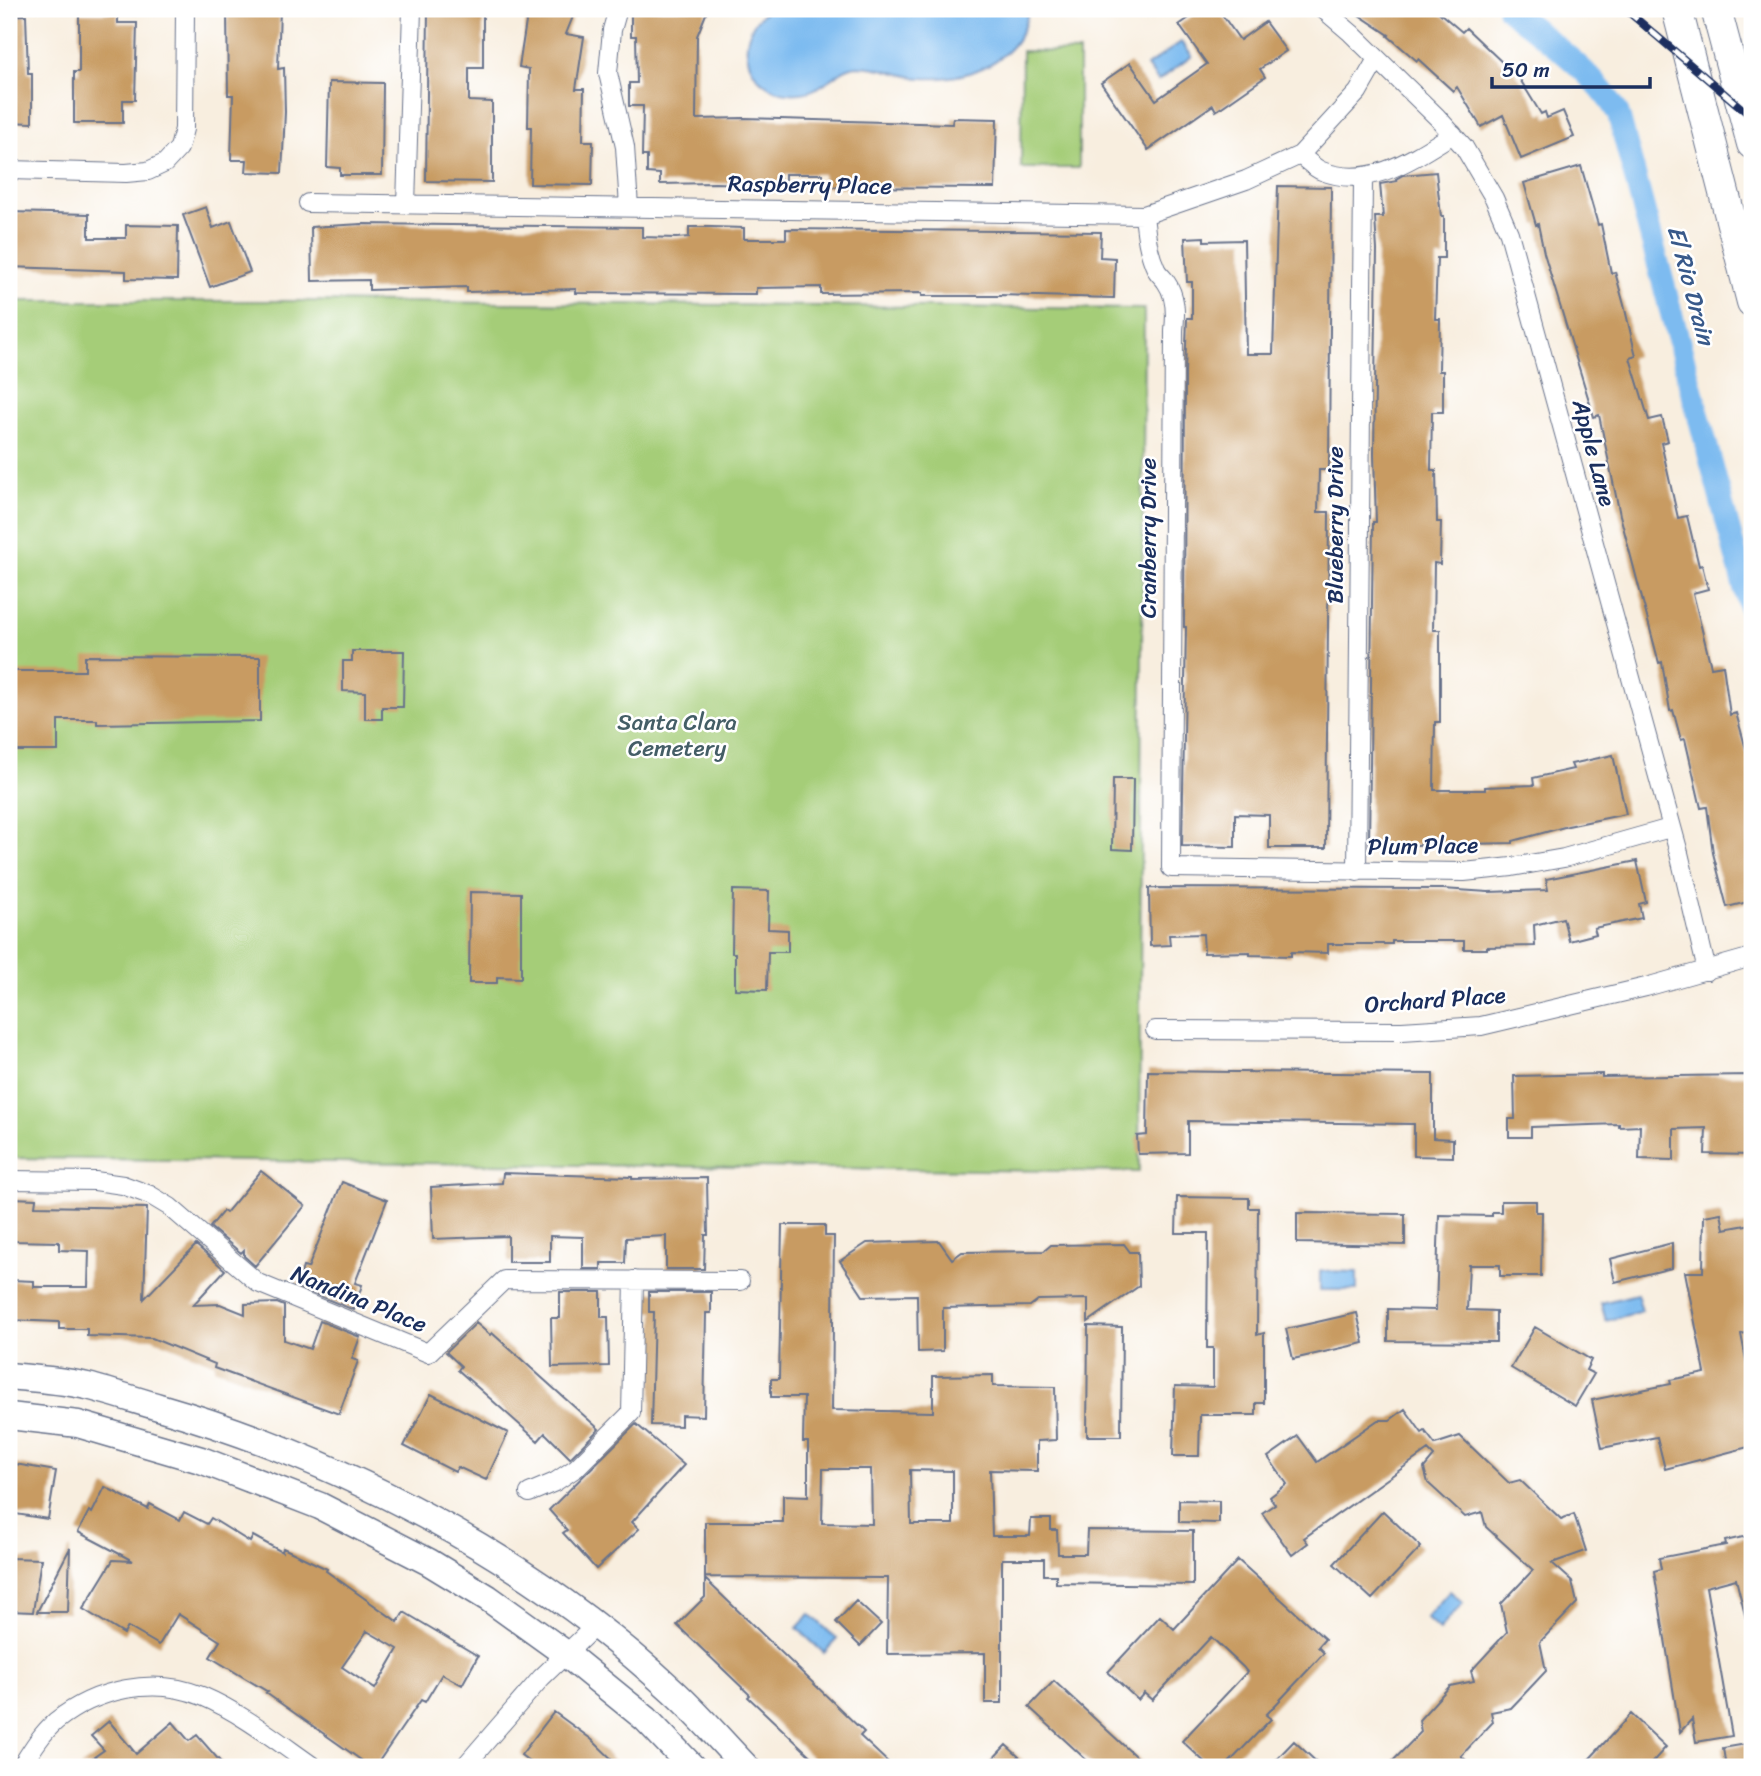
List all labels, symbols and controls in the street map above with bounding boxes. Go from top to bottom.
scale bar [1492,46,1649,90]
text: 50 m [1502,51,1550,89]
street label: Raspberry Place [727,163,893,207]
water label: El Rio Drain [1655,221,1728,352]
street label: Apple Lane [1560,394,1628,511]
street label: Blueberry Drive [1315,446,1356,604]
street label: Cranberry Drive [1128,458,1169,618]
park label: Santa Clara Cemetery [617,702,737,769]
street label: Plum Place [1367,825,1479,867]
street label: Orchard Place [1363,975,1507,1025]
street label: Nandina Place [285,1253,433,1345]

